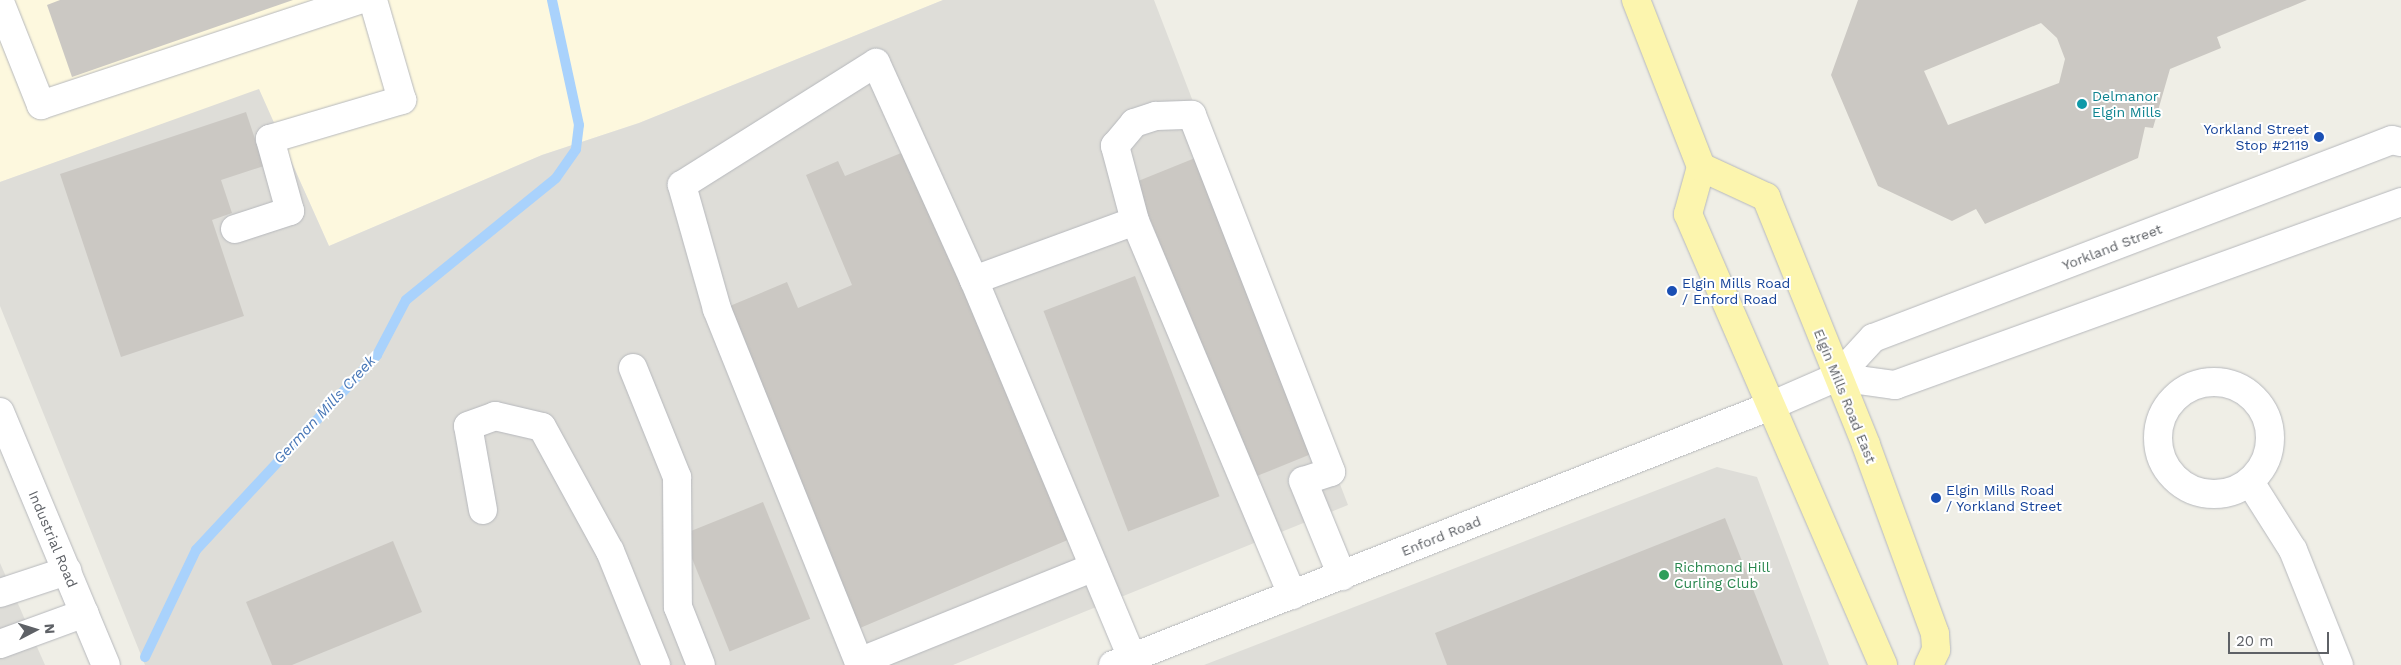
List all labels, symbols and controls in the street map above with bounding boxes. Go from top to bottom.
place label: Delmanor Elgin Mills [2092,88,2161,120]
marker: Delmanor Elgin Mills [2076,98,2088,110]
place label: Yorkland Street Stop #2119 [2203,121,2309,154]
marker: Yorkland Street Stop #2119 [2313,131,2325,143]
street label: Yorkland Street [2060,220,2164,274]
place label: Elgin Mills Road / Enford Road [1682,275,1790,308]
marker: Elgin Mills Road / Enford Road [1666,285,1678,297]
street label: Elgin Mills Road East [1810,326,1880,466]
water label: German Mills Creek [270,352,380,468]
place label: Elgin Mills Road / Yorkland Street [1946,482,2063,514]
street label: Industrial Road [25,488,81,590]
marker: Elgin Mills Road / Yorkland Street [1930,492,1942,504]
street label: Enford Road [1399,512,1483,560]
place label: Richmond Hill Curling Club [1674,559,1770,592]
marker: Richmond Hill Curling Club [1658,569,1670,581]
north arrow [10,605,60,655]
scale bar [2231,622,2332,654]
text: N [42,623,58,635]
text: 20 m [2236,632,2274,650]

